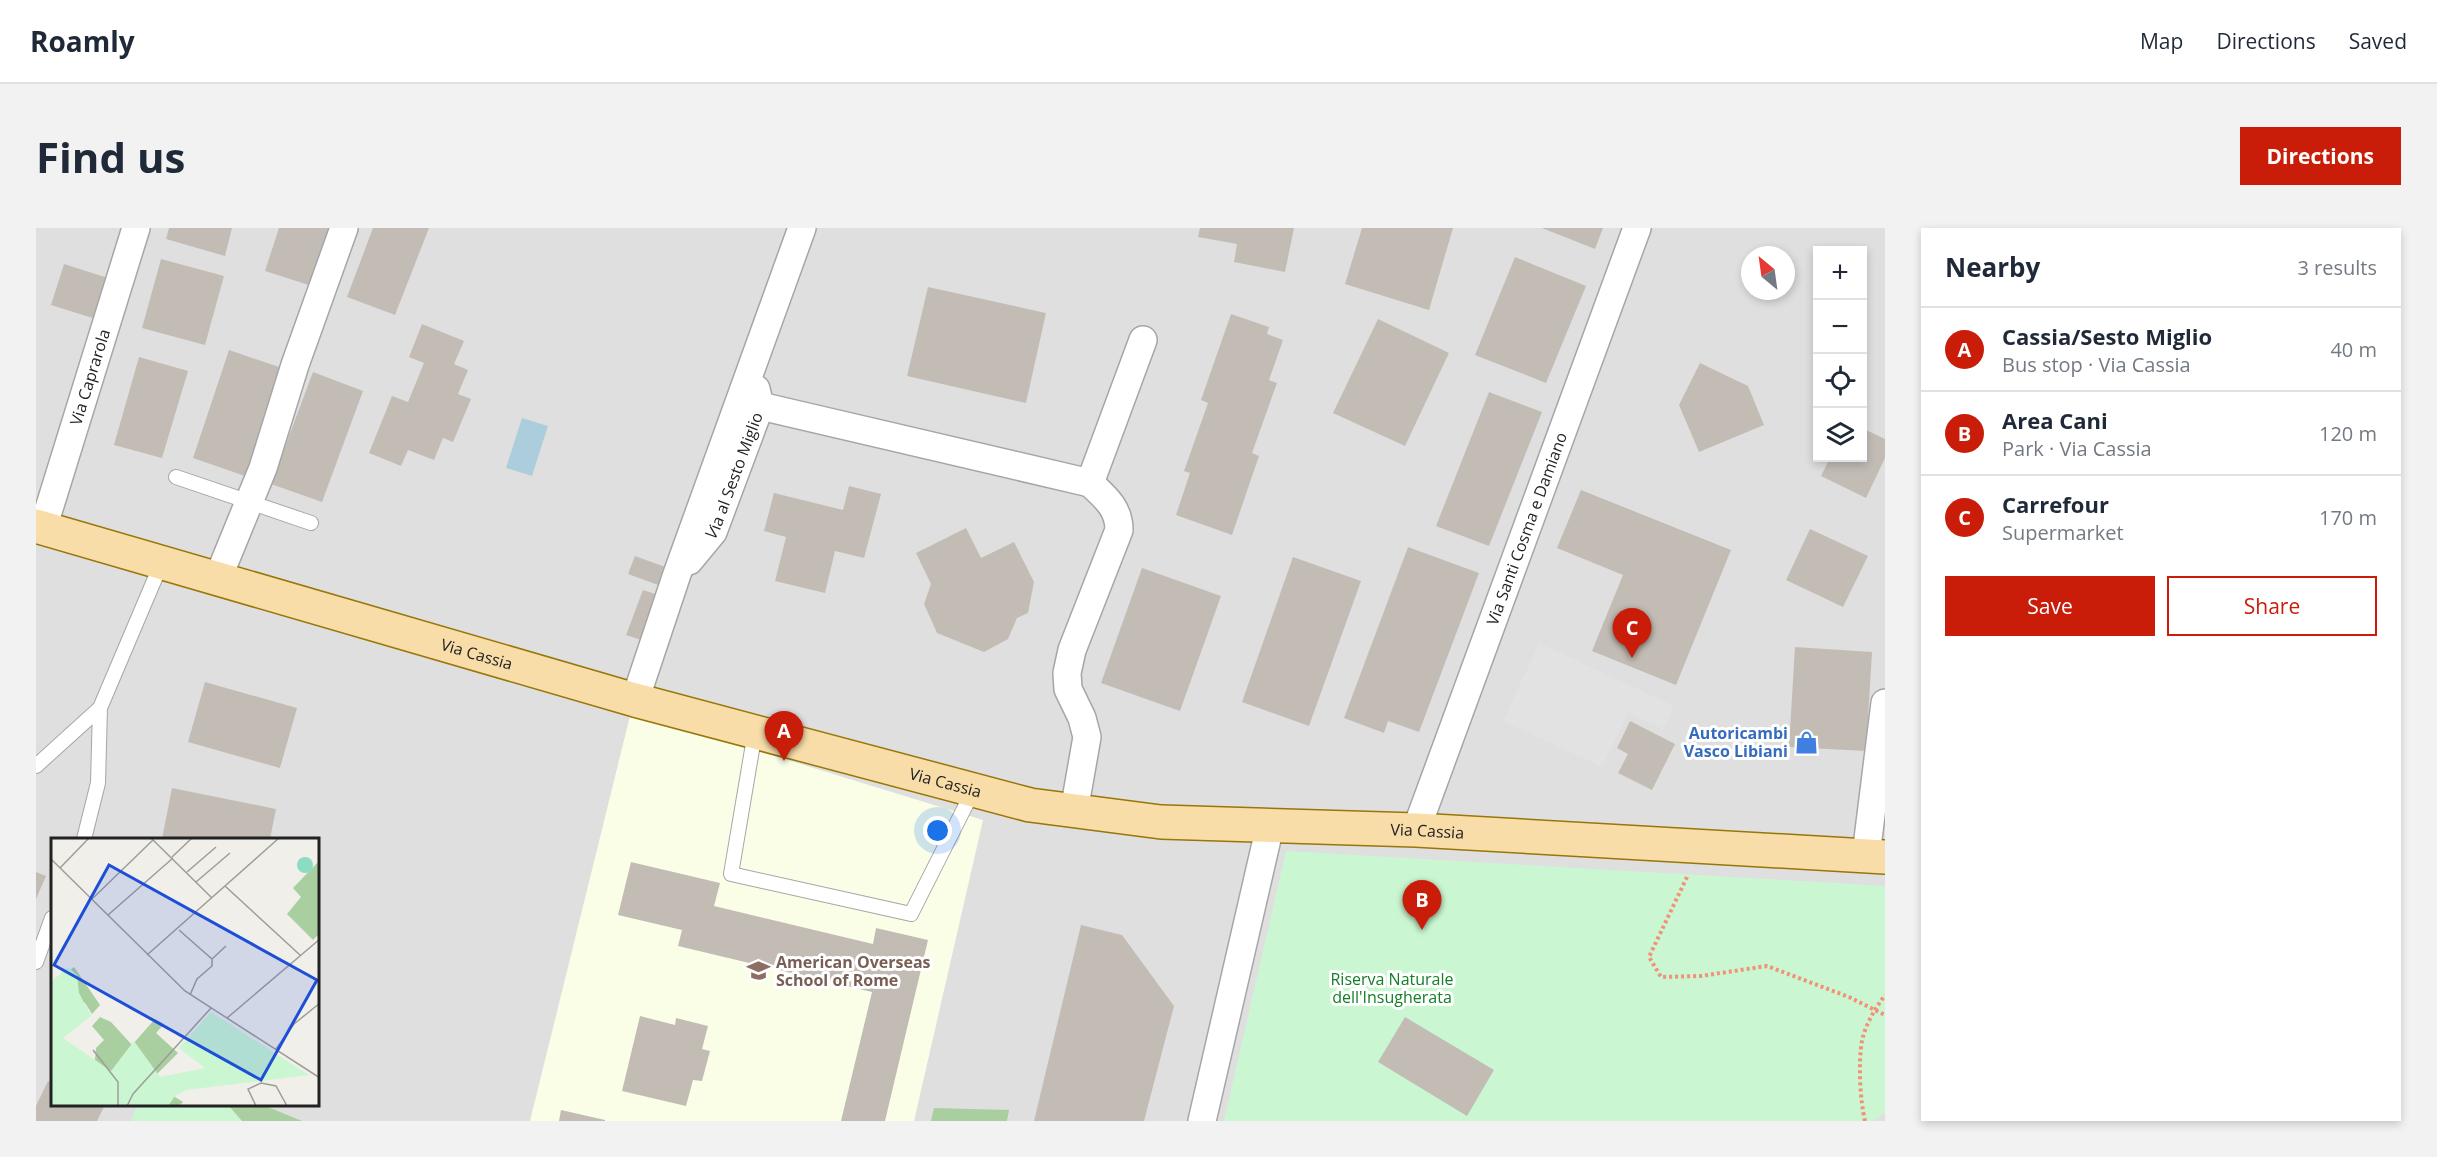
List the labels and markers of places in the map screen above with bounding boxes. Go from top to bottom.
pin: C [1612,608,1652,658]
pin: A [764,712,804,761]
place label: Autoricambi Vasco Libiani [1684,722,1788,762]
shop icon: Autoricambi Vasco Libiani [1793,729,1819,755]
pin: B [1402,880,1442,930]
place label: American Overseas School of Rome [776,951,931,991]
school or university icon: American Overseas School of Rome [745,958,771,984]

